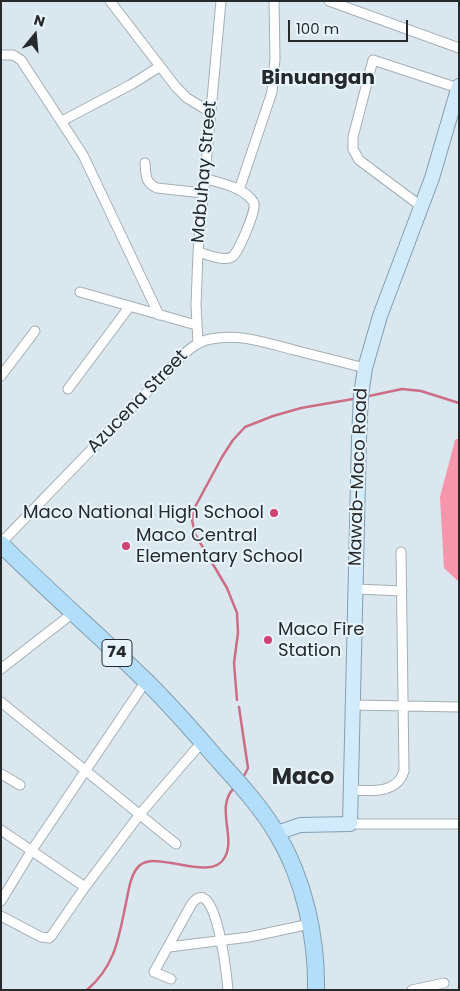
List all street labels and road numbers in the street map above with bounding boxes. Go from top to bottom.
street label: Mabuhay Street [188,100,222,244]
street label: Azucena Street [83,346,193,458]
street label: Mawab-Maco Road [345,387,373,567]
road number: 74 [102,640,132,666]

